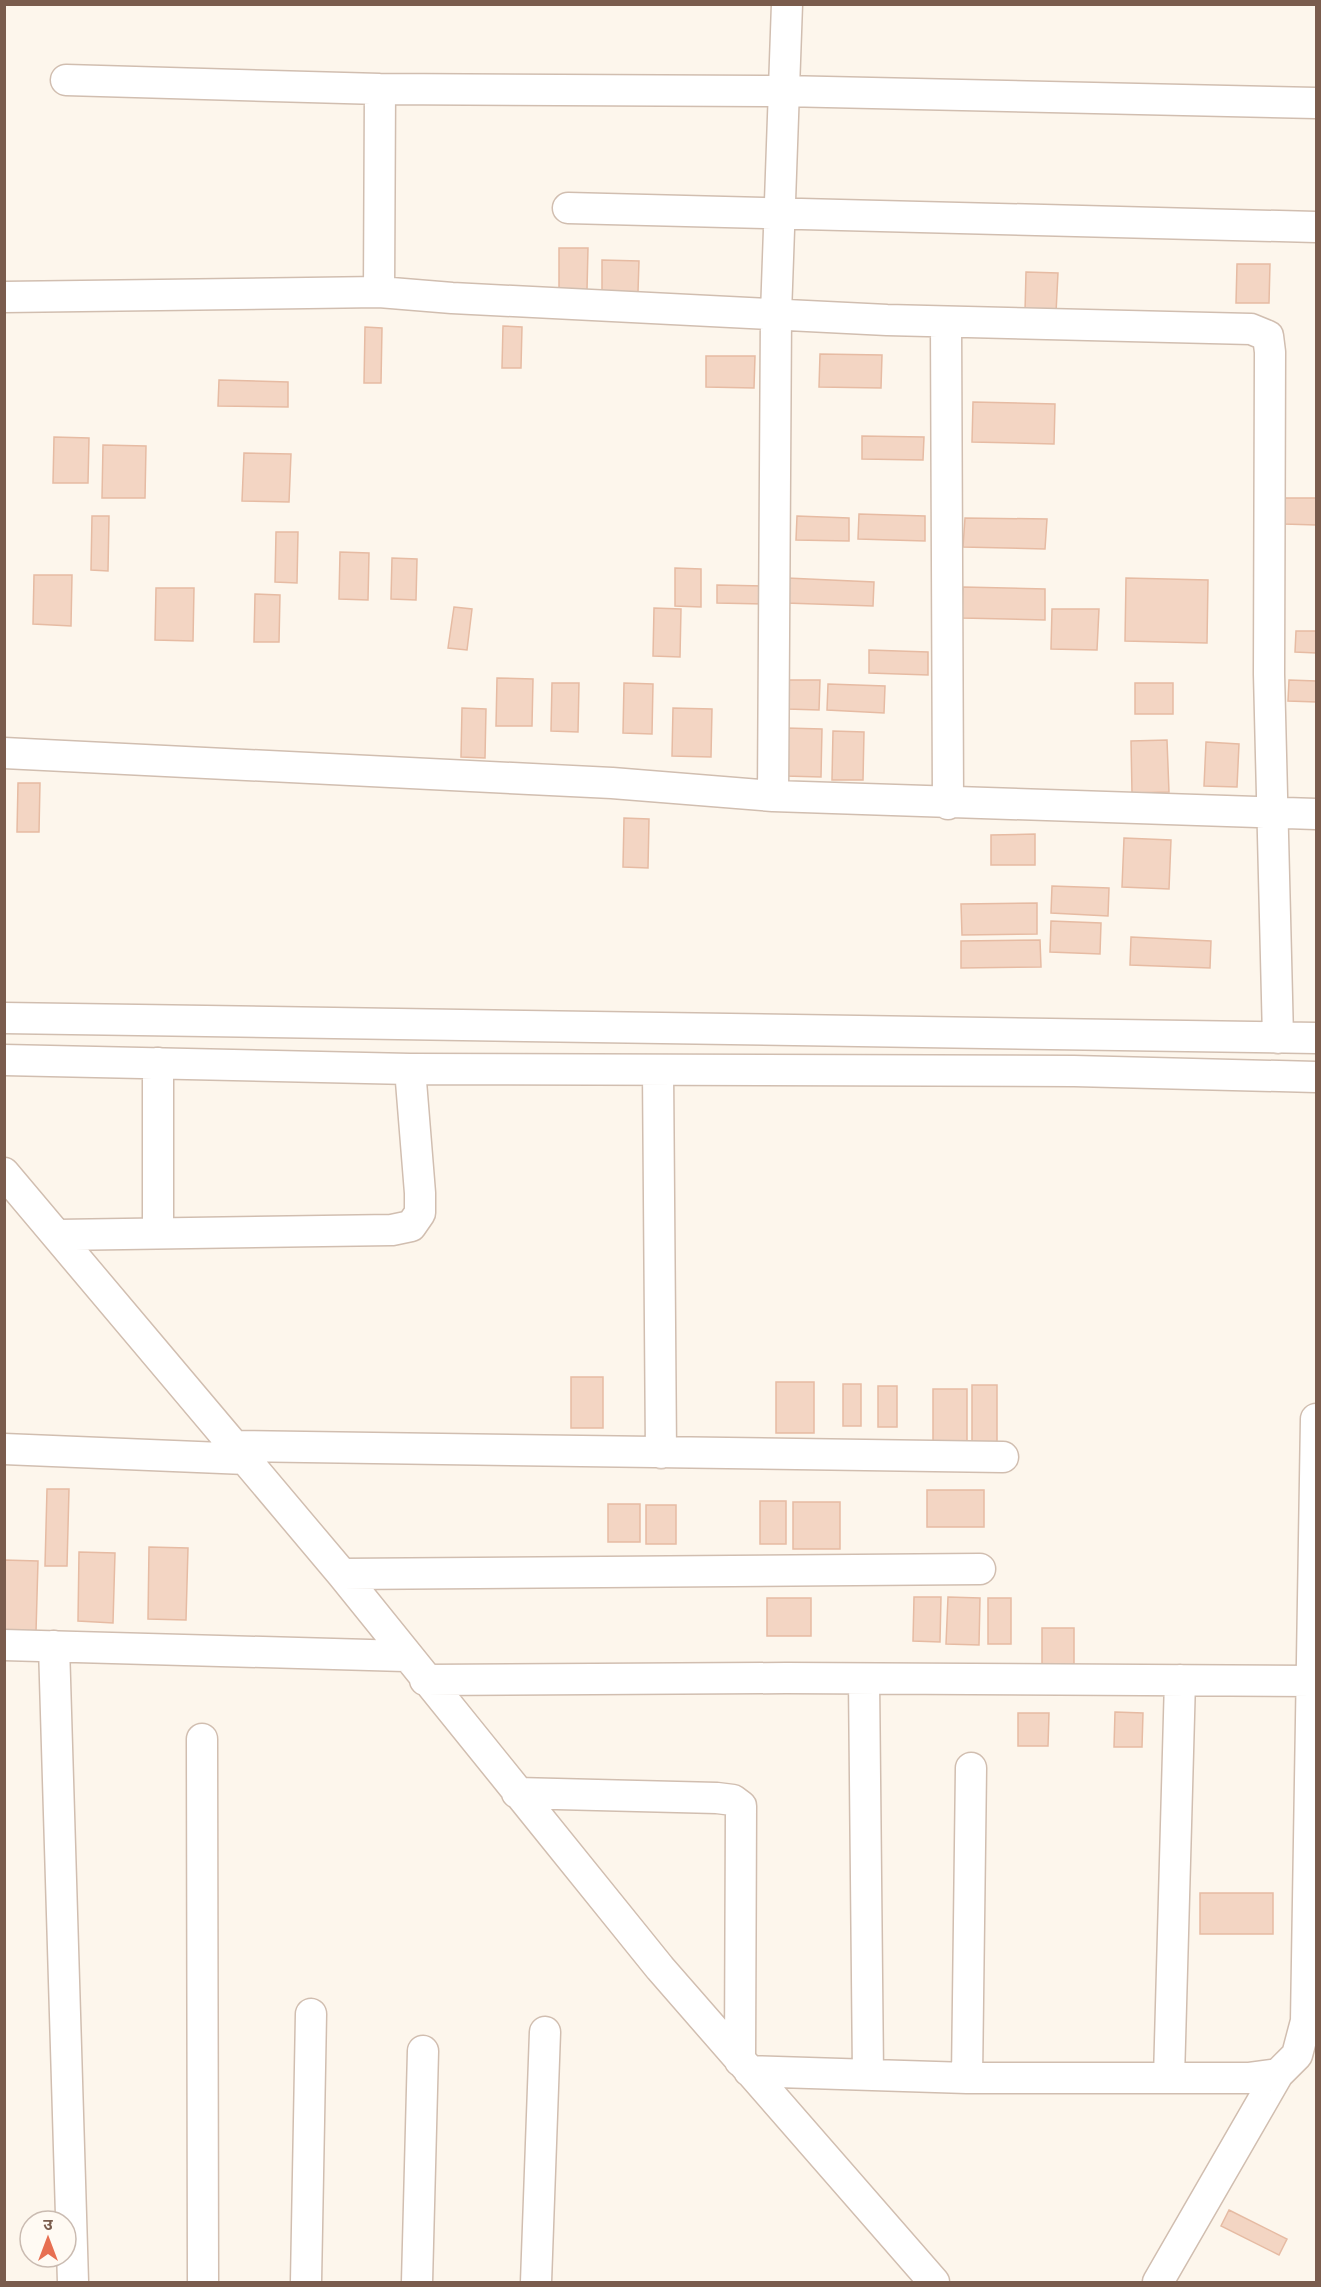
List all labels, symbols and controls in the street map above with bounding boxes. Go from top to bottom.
north arrow [18,2209,78,2269]
text: उ [43,2215,53,2234]

